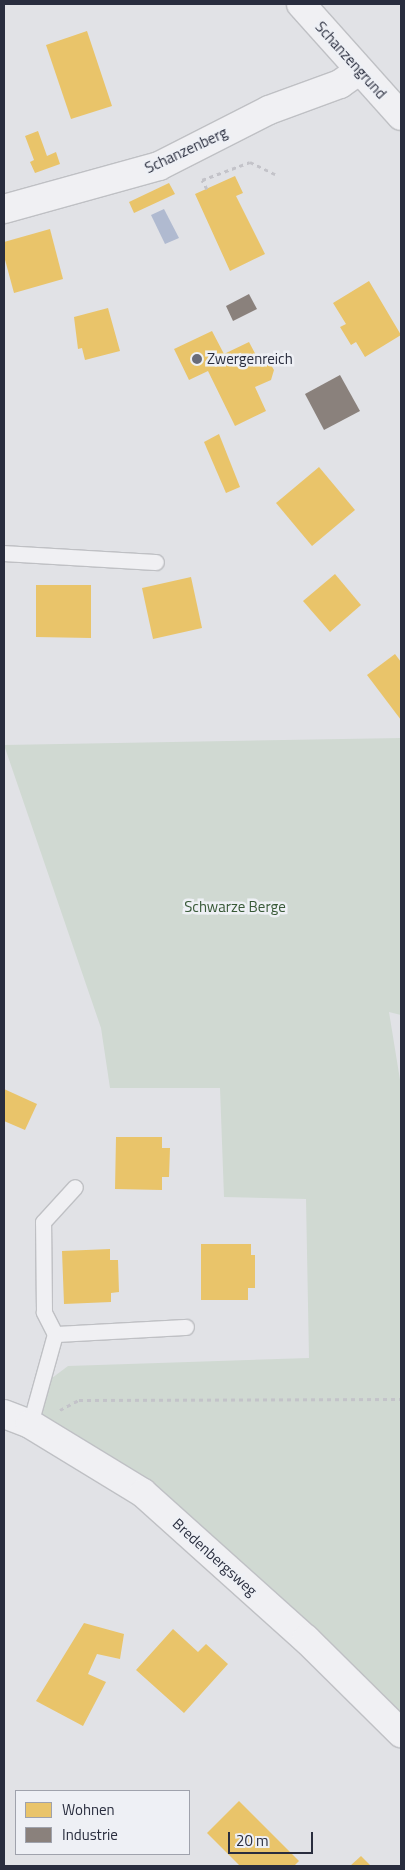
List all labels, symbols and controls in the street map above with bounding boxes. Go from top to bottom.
street label: Schanzengrund [312,18,390,102]
street label: Schanzenberg [142,123,230,177]
place label: Zwergenreich [207,350,293,368]
marker: Zwergenreich [191,353,203,365]
park label: Schwarze Berge [184,898,286,916]
street label: Bredenbergsweg [169,1514,261,1600]
legend [15,1790,190,1855]
text: Wohnen [62,1798,115,1821]
scale bar [230,1822,315,1854]
text: Industrie [62,1823,118,1846]
text: 20 m [236,1829,269,1852]

